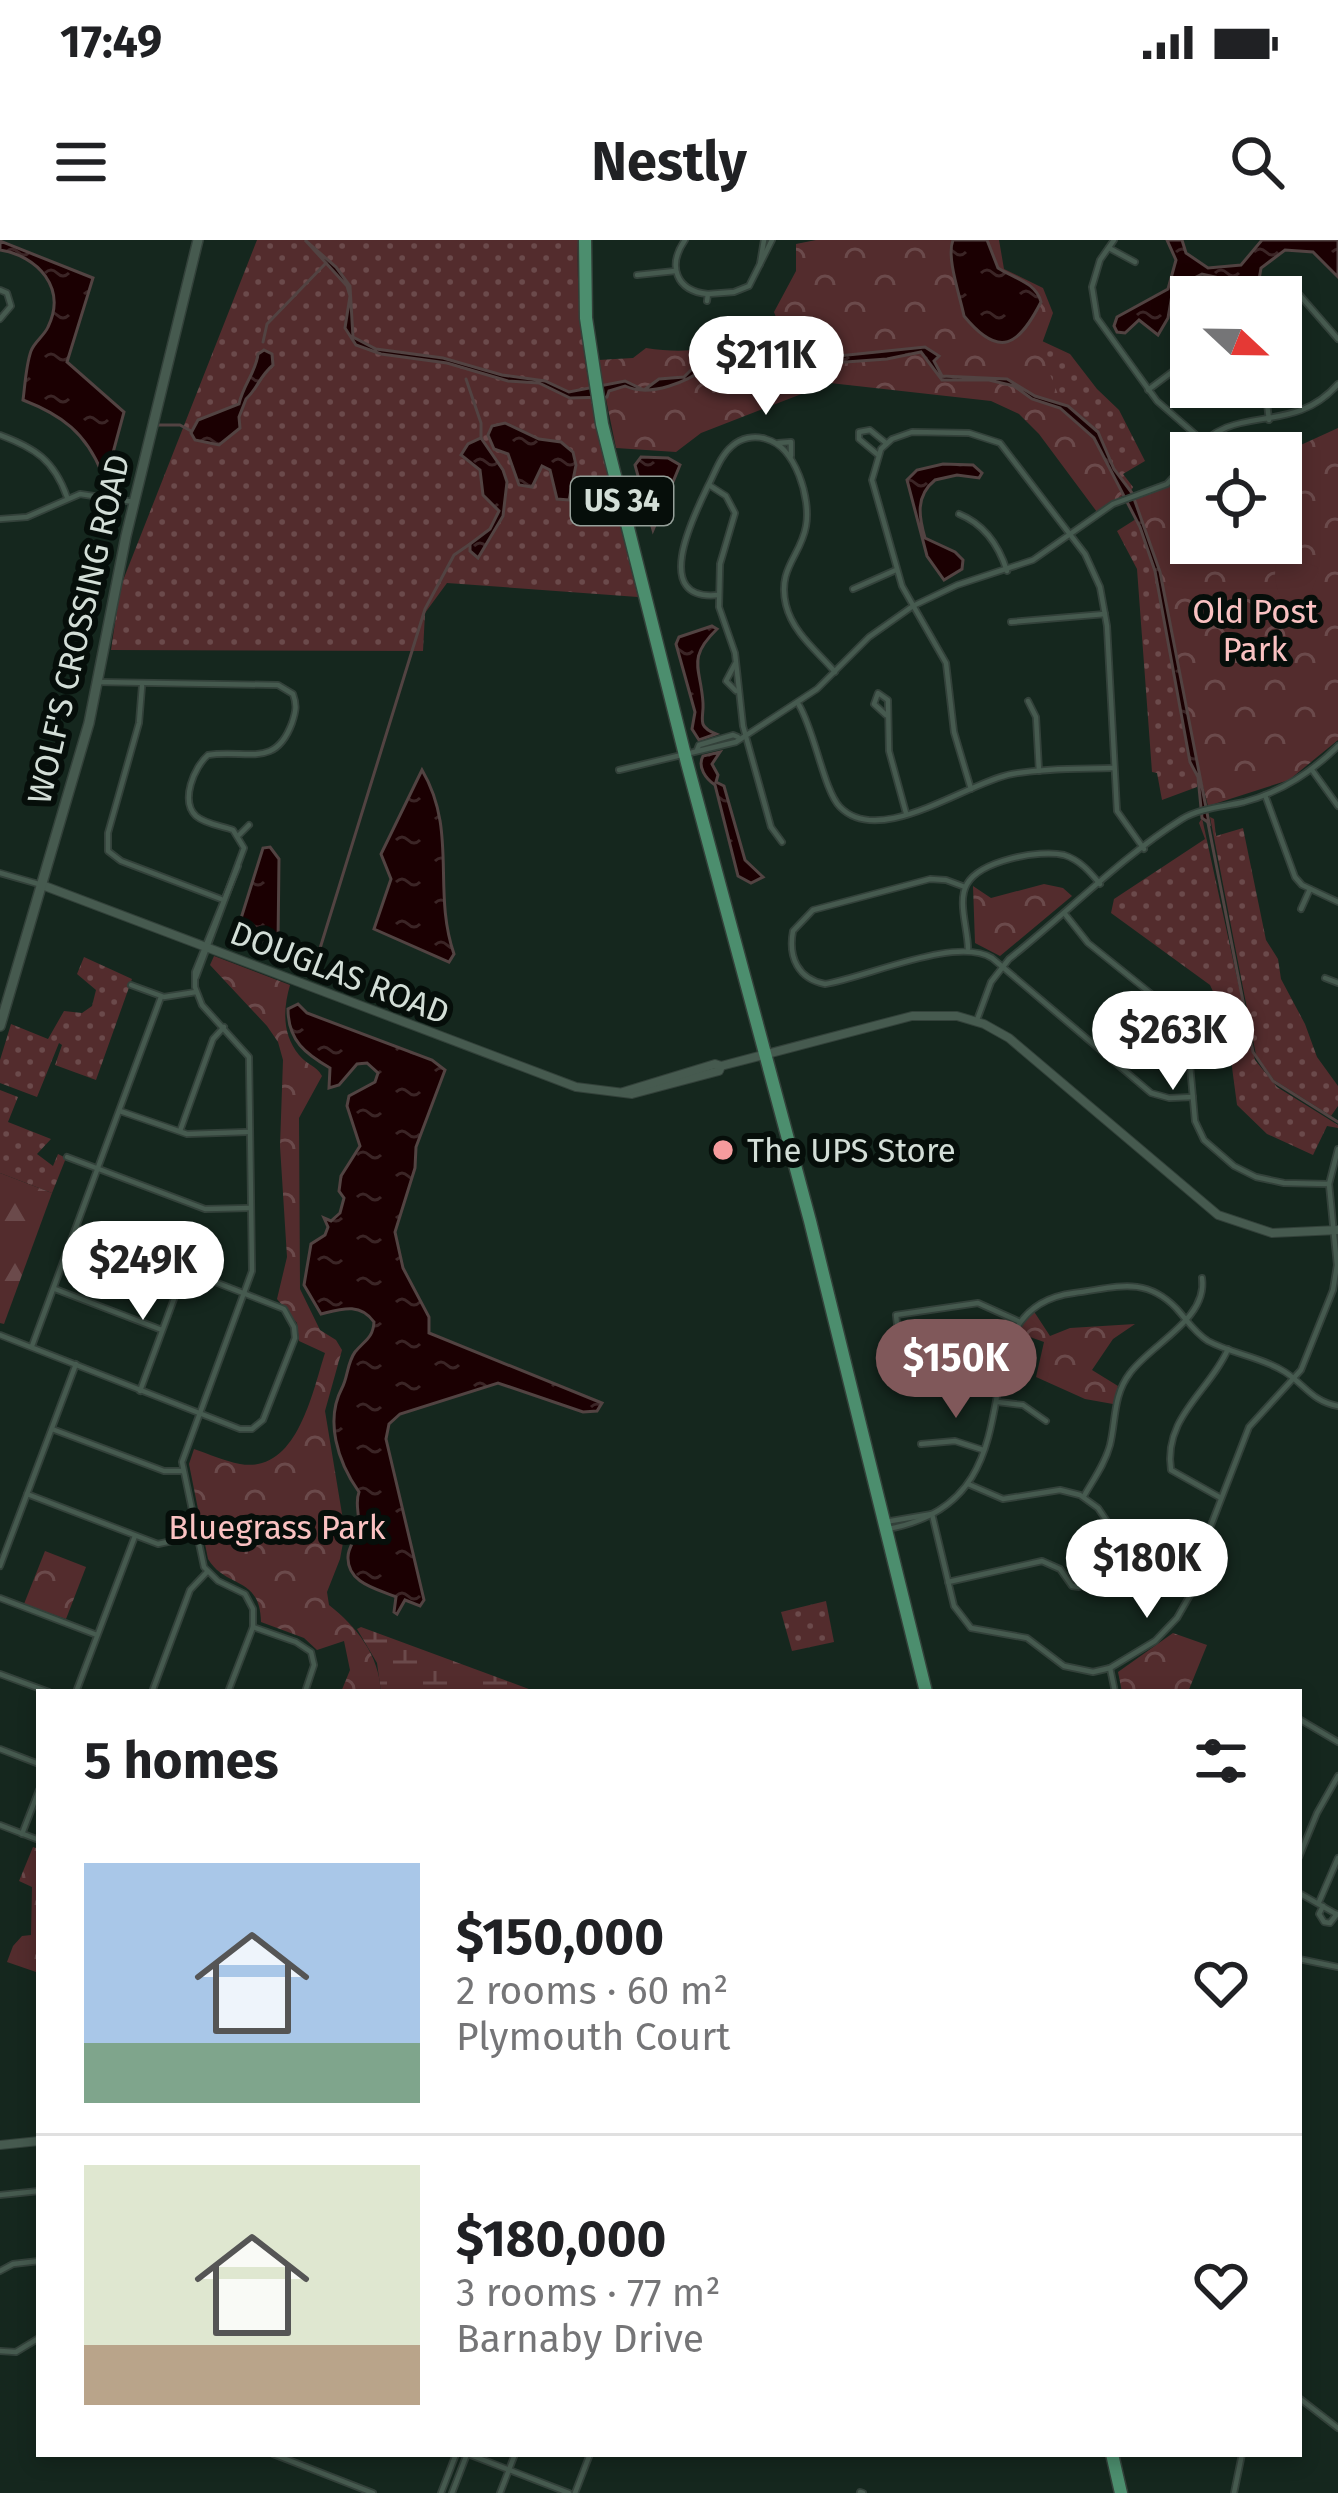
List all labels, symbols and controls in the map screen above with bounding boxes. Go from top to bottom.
text: 17:49 [60,15,162,69]
icon: menu [48,129,114,195]
icon: search [1224,129,1290,195]
text: Nestly [591,130,747,194]
north arrow [1170,276,1302,408]
map controls [1170,276,1302,564]
pin: $211K [682,316,850,418]
text: $211K [716,332,816,378]
button: locate [1170,432,1302,564]
street label: WOLF'S CROSSING ROAD [19,451,139,808]
road number: US 34 [571,477,673,525]
park label: Old Post Park [1192,592,1318,670]
street label: DOUGLAS ROAD [225,913,455,1033]
pin: $263K [1089,991,1257,1093]
text: $263K [1119,1007,1227,1053]
place label: The UPS Store [747,1131,956,1171]
marker: The UPS Store [710,1137,736,1163]
pin: $249K [59,1221,227,1323]
text: $249K [89,1237,197,1283]
pin: $150K [872,1319,1040,1421]
text: $150K [903,1335,1009,1381]
park label: Bluegrass Park [168,1508,386,1548]
pin: $180K [1063,1519,1231,1621]
text: $180K [1093,1535,1201,1581]
icon: filters [1188,1728,1254,1794]
text: 5 homes [84,1730,279,1792]
text: $150,000 [456,1906,664,1968]
icon: home [180,1911,324,2055]
icon: heart [1188,1950,1254,2016]
text: 2 rooms · 60 m² [456,1968,728,2014]
text: Plymouth Court [456,2014,730,2060]
text: $180,000 [456,2208,666,2270]
icon: home [180,2213,324,2357]
icon: heart [1188,2252,1254,2318]
text: 3 rooms · 77 m² [456,2270,721,2316]
text: Barnaby Drive [456,2316,704,2362]

